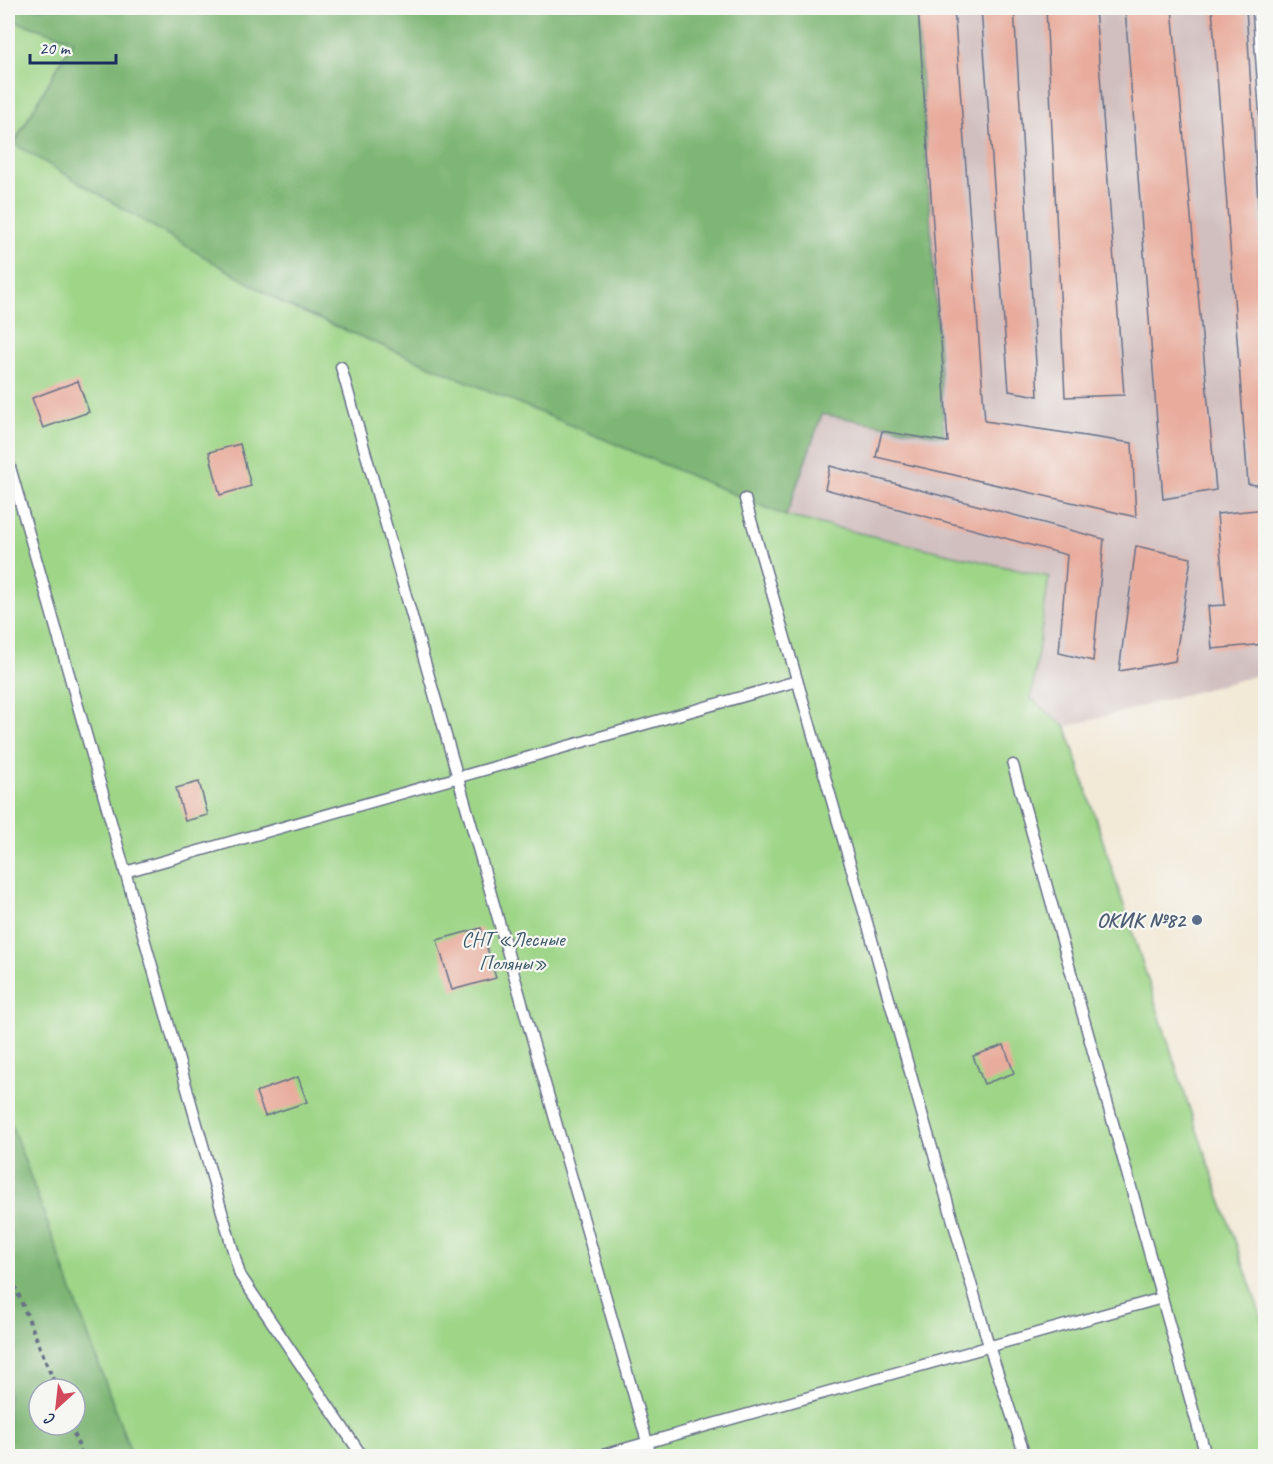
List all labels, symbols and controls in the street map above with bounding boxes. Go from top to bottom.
scale bar [30,27,116,65]
text: 20 m [39,37,72,59]
place label: ОКИК №82 [1097,907,1188,933]
marker: ОКИК №82 [1190,913,1204,927]
park label: СНТ «Лесные Поляны» [461,926,567,976]
north arrow [27,1377,87,1437]
text: С [41,1408,59,1430]

